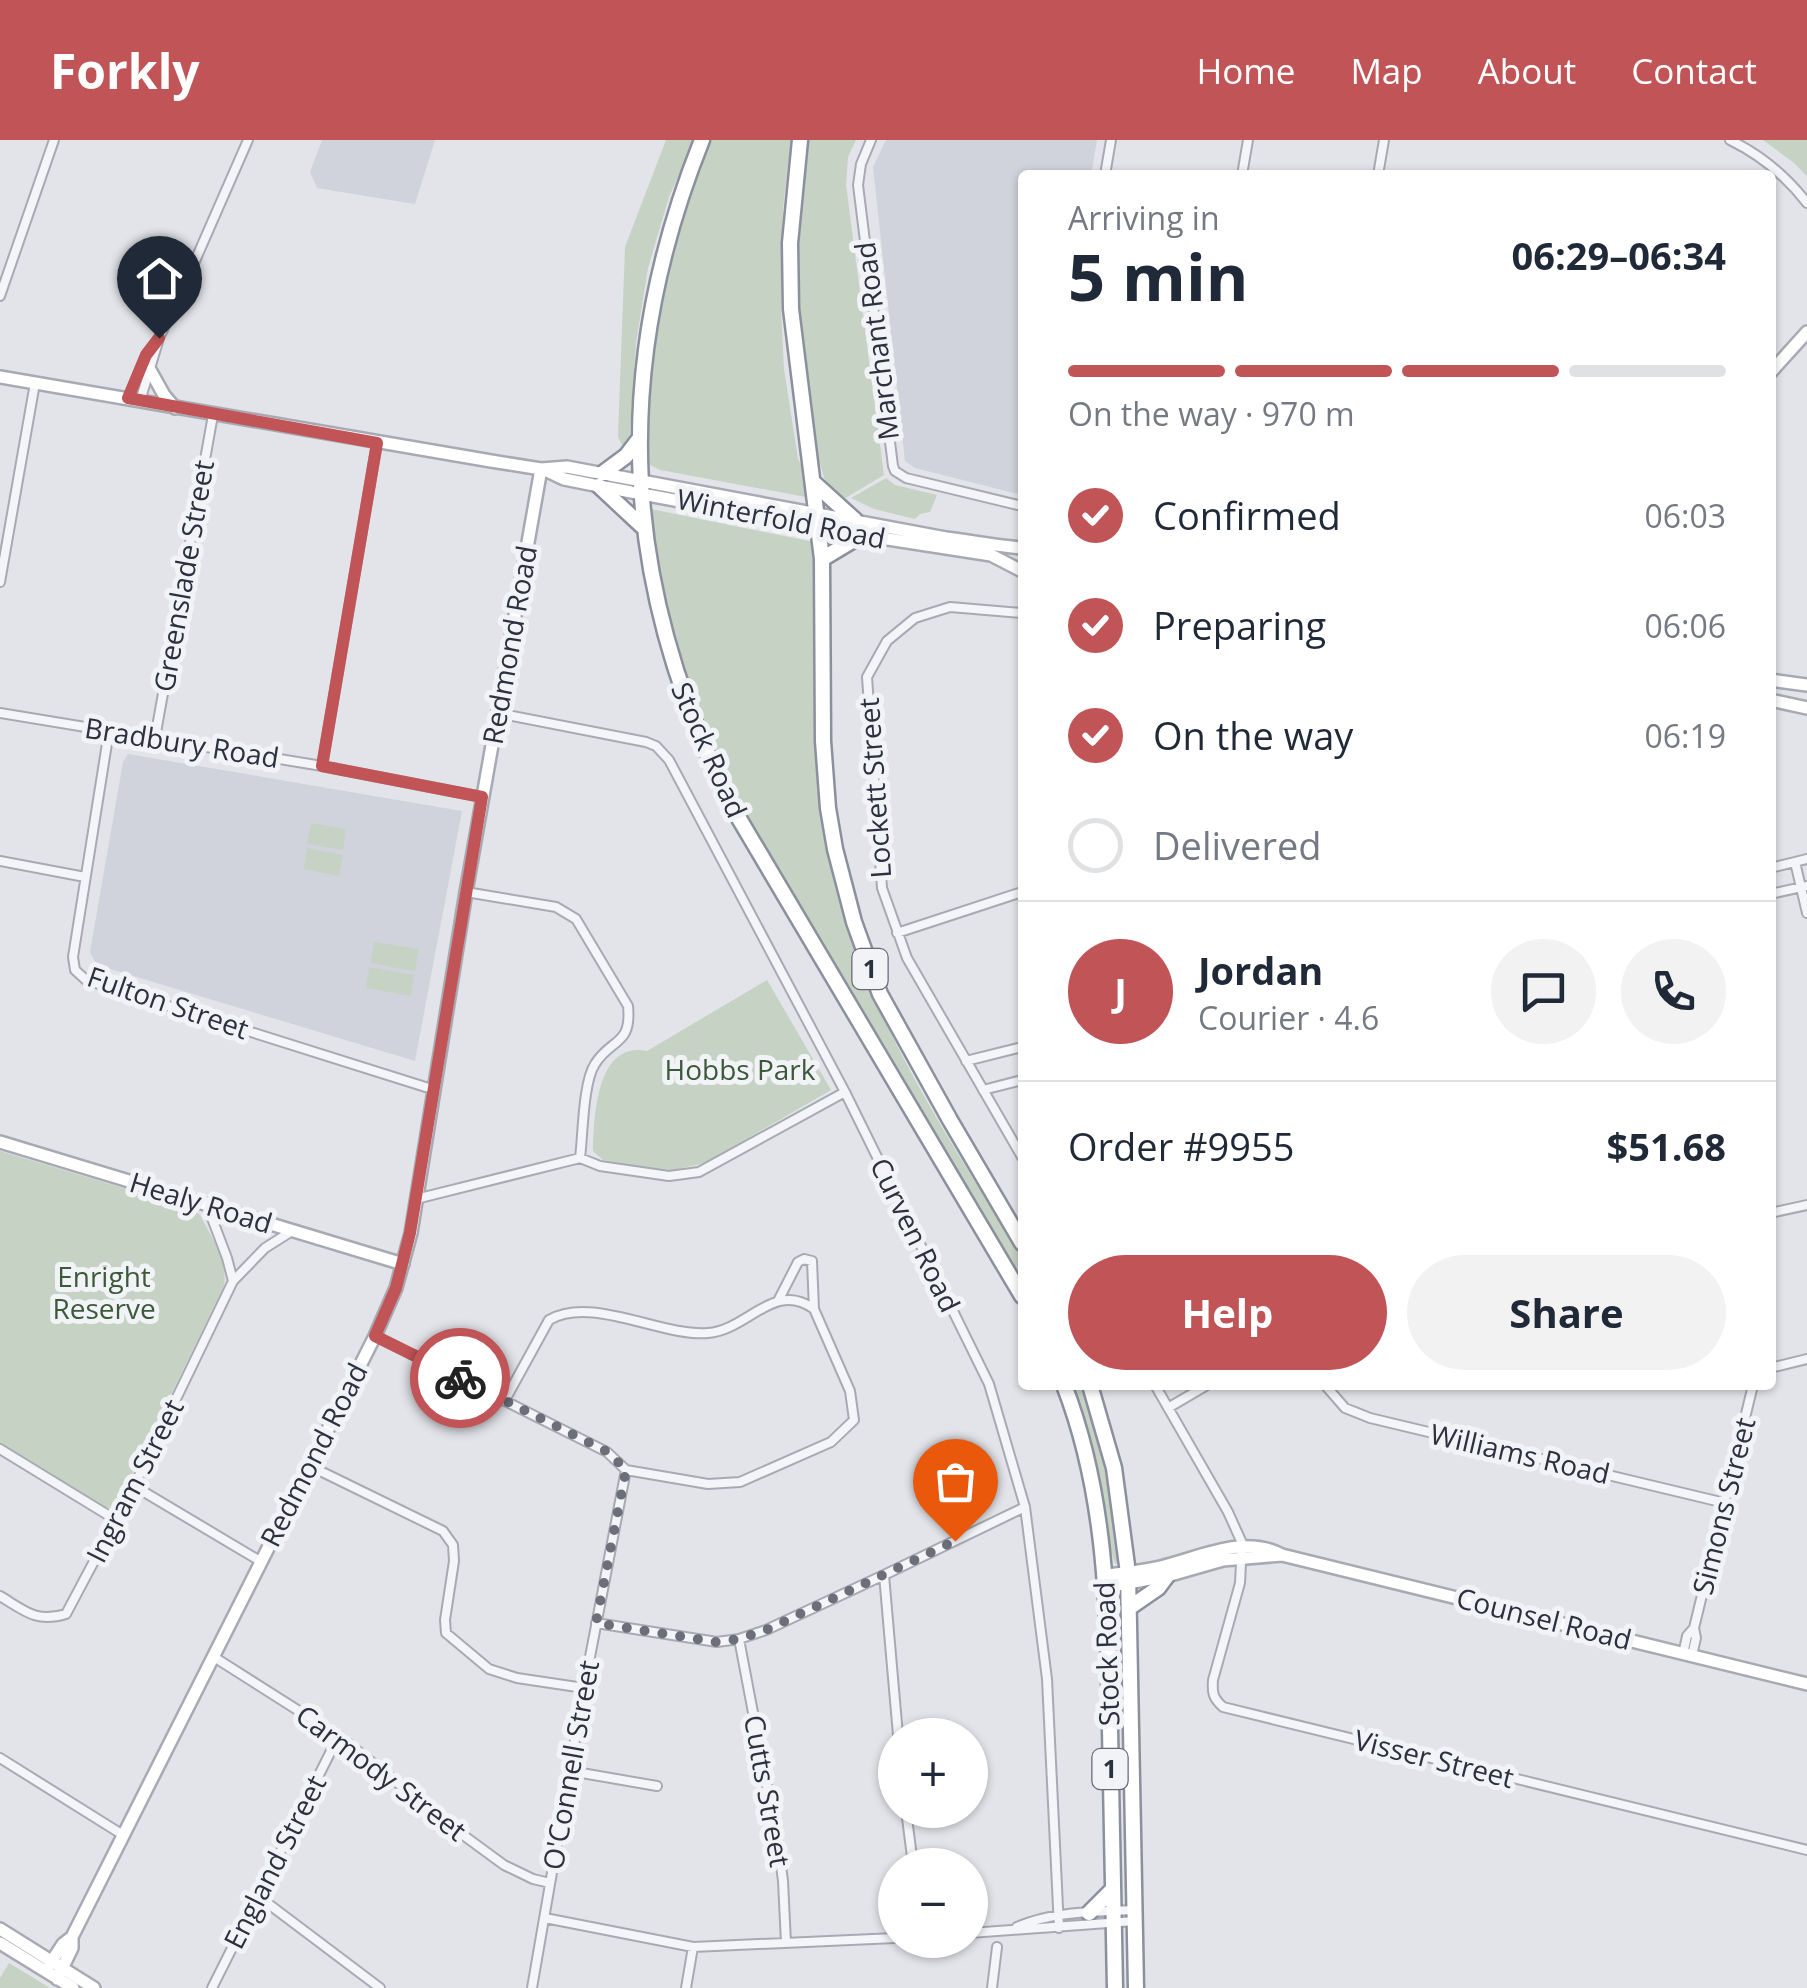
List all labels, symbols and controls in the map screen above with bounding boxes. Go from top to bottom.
text: Forkly [50,38,200,103]
text: Home [1196,47,1295,94]
text: Map [1350,47,1423,94]
text: About [1478,47,1576,94]
text: Contact [1631,47,1757,94]
text: Arriving in [1068,196,1220,239]
text: 06:29–06:34 [1512,229,1726,281]
text: 5 min [1068,232,1248,320]
pin [117,236,202,339]
street label: Marchant Road [845,240,907,442]
icon: home [132,251,187,306]
text: On the way · 970 m [1068,392,1355,435]
street label: Greenslade Street [144,457,222,695]
street label: Winterfold Road [674,479,889,557]
icon: check [1068,488,1123,543]
text: Confirmed [1153,489,1341,541]
text: 06:03 [1644,494,1726,537]
street label: Redmond Road [473,542,545,747]
icon: check [1068,598,1123,653]
text: Preparing [1153,599,1326,651]
text: 06:06 [1644,604,1726,647]
street label: Stock Road [663,676,757,823]
street label: Lockett Street [849,697,899,880]
street label: Bradbury Road [82,708,282,776]
icon: check [1068,708,1123,763]
text: On the way [1153,709,1353,761]
text: 06:19 [1644,714,1726,757]
text: Delivered [1153,819,1322,871]
button: chat [1491,939,1596,1044]
button: phone [1621,939,1726,1044]
text: Jordan [1198,944,1323,996]
road number: 1 [852,949,888,989]
street label: Fulton Street [83,957,254,1047]
text: J [1114,965,1127,1017]
text: Courier · 4.6 [1198,996,1379,1039]
park label: Hobbs Park [665,1050,816,1088]
text: Order #9955 [1068,1120,1295,1172]
text: $51.68 [1607,1120,1726,1172]
street label: Curven Road [862,1151,970,1318]
street label: Healy Road [125,1162,277,1242]
button: Help [1068,1255,1387,1370]
button: Share [1407,1255,1726,1370]
park label: Enright Reserve [52,1257,156,1327]
courier [410,1328,510,1428]
icon: bike [433,1351,488,1406]
street label: Redmond Road [250,1356,376,1553]
street label: Ingram Street [77,1392,192,1569]
street label: Simons Street [1683,1413,1763,1598]
street label: Williams Road [1427,1414,1614,1492]
pin [913,1439,998,1542]
icon: bag [928,1454,983,1509]
street label: Counsel Road [1453,1578,1636,1658]
street label: Stock Road [1084,1581,1128,1727]
street label: O'Connell Street [533,1657,607,1873]
street label: Carmody Street [289,1696,475,1849]
street label: Cutts Street [736,1712,800,1870]
map controls [878,1718,988,1958]
button: + [878,1718,988,1828]
street label: Visser Street [1351,1720,1518,1796]
road number: 1 [1092,1749,1128,1789]
street label: England Street [214,1768,334,1955]
button: − [878,1848,988,1958]

